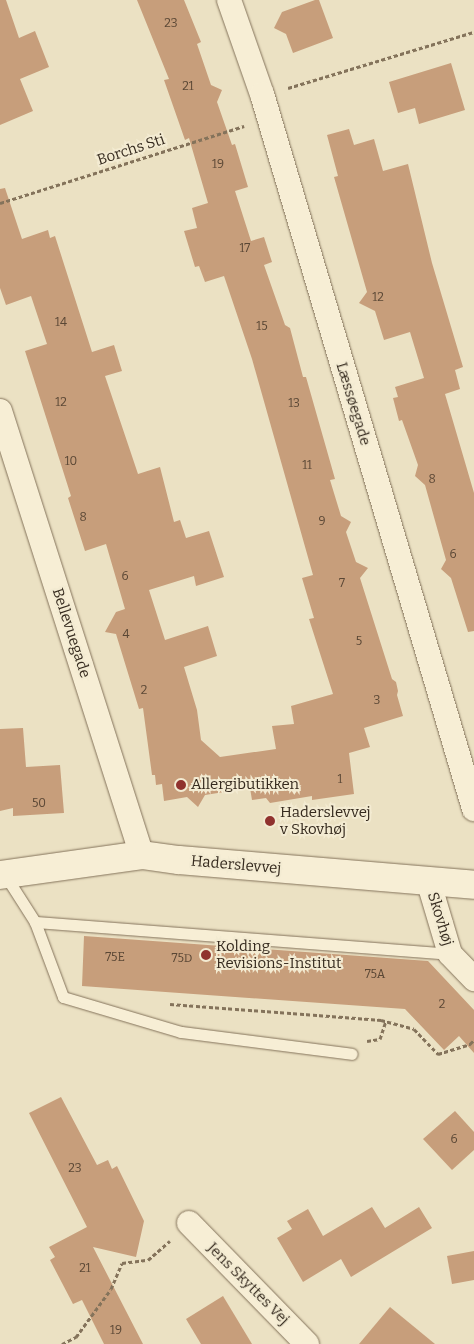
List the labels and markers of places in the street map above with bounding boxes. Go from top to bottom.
place label: Allergibutikken [191,776,299,794]
marker: Allergibutikken [175,779,187,791]
place label: Haderslevvej v Skovhøj [280,803,371,838]
marker: Haderslevvej v Skovhøj [264,815,276,827]
place label: Kolding Revisions-Institut [216,937,342,972]
marker: Kolding Revisions-Institut [200,949,212,961]

